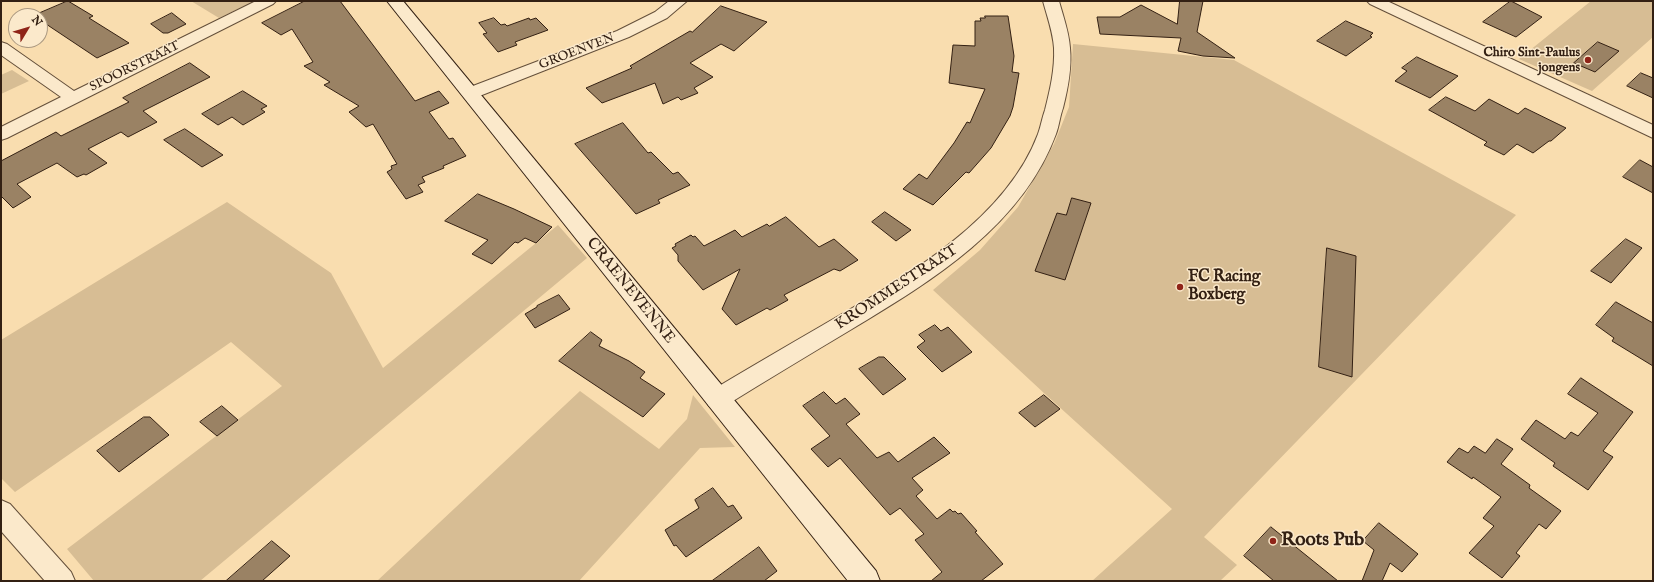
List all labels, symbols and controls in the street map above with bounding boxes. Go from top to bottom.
north arrow [8,8,48,48]
text: N [28,13,45,29]
street label: GROENVEN [537,30,617,74]
street label: SPOORSTRAAT [88,38,182,96]
place label: Chiro Sint-Paulus jongens [1484,45,1580,76]
marker: Chiro Sint-Paulus jongens [1583,55,1593,65]
street label: CRAENEVENNE [581,234,679,348]
street label: KROMMESTRAAT [832,241,962,335]
place label: FC Racing Boxberg [1188,268,1260,306]
marker: FC Racing Boxberg [1175,282,1185,292]
place label: Roots Pub [1281,530,1364,552]
marker: Roots Pub [1268,536,1278,546]

